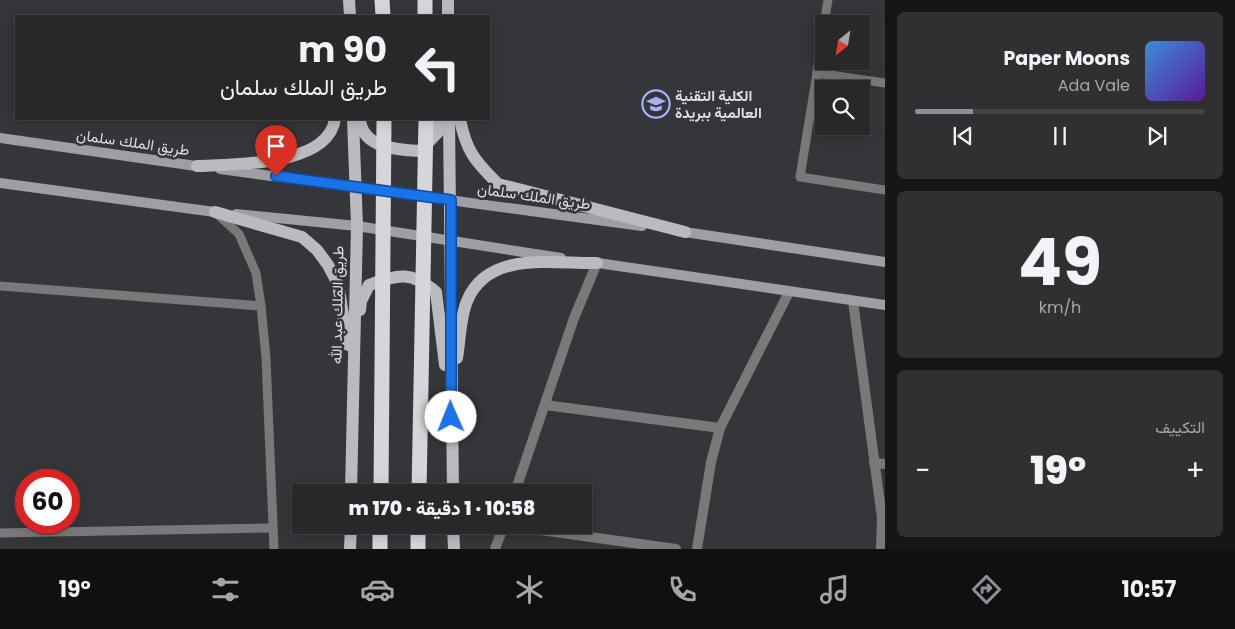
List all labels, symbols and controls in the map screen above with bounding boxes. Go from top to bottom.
north arrow [815,15,870,70]
map controls [815,15,870,135]
text: 90 m [298,25,387,74]
icon: left [405,35,470,100]
text: Paper Moons [1003,45,1130,72]
text: طريق الملك سلمان [220,72,387,103]
text: Ada Vale [1058,74,1130,97]
button: search [815,80,870,135]
place label: الكلية التقنية العالمية ببريدة [675,85,762,123]
school or university icon: الكلية التقنية العالمية ببريدة [641,89,671,119]
icon: previous [949,122,977,150]
icon: pause [1046,122,1074,150]
icon: next [1143,122,1171,150]
street label: طريق الملك سلمان [75,124,191,160]
pin [255,125,297,176]
icon: arrive [262,132,290,160]
street label: طريق الملك سلمان [476,178,592,214]
text: 49 [1018,217,1102,308]
street label: طريق الملك عبد الله [325,245,349,364]
text: km/h [1039,296,1081,319]
position arrow [424,390,476,442]
text: التكييف [1155,416,1205,439]
text: 19° [1030,444,1086,497]
text: − [915,451,930,490]
text: + [1186,451,1205,490]
speed limit sign: 60 [15,469,80,534]
text: 10:58 · 1 دقيقة · 170 m [349,495,535,522]
icon: filters [208,572,243,607]
icon: car [360,572,395,607]
icon: climate [512,572,547,607]
icon: phone [665,572,700,607]
icon: music [817,572,852,607]
icon: directions [969,572,1004,607]
text: 19° [59,574,91,605]
text: 10:57 [1121,574,1176,605]

